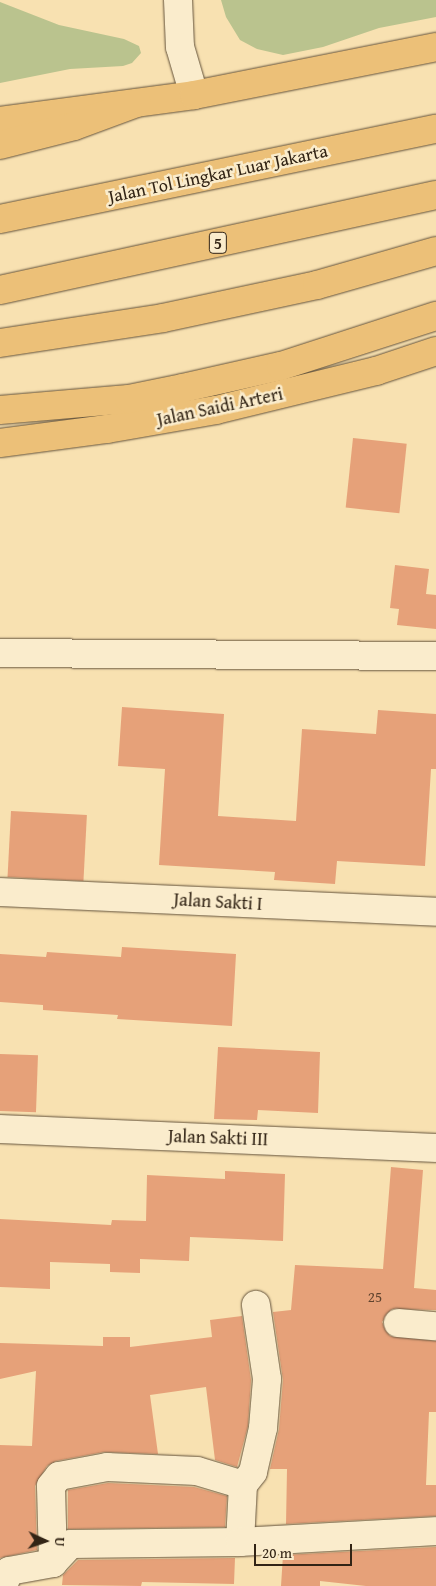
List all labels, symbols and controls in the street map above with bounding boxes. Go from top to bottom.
street label: Jalan Tol Lingkar Luar Jakarta [106,140,330,208]
road number: 5 [208,230,228,256]
street label: Jalan Saidi Arteri [155,383,285,431]
street label: Jalan Sakti I [173,889,263,915]
street label: Jalan Sakti III [168,1125,268,1151]
house number: 25 [368,1288,382,1306]
north arrow [20,1516,70,1566]
scale bar [256,1534,354,1566]
text: U [50,1537,70,1547]
text: 20 m [262,1542,292,1563]

